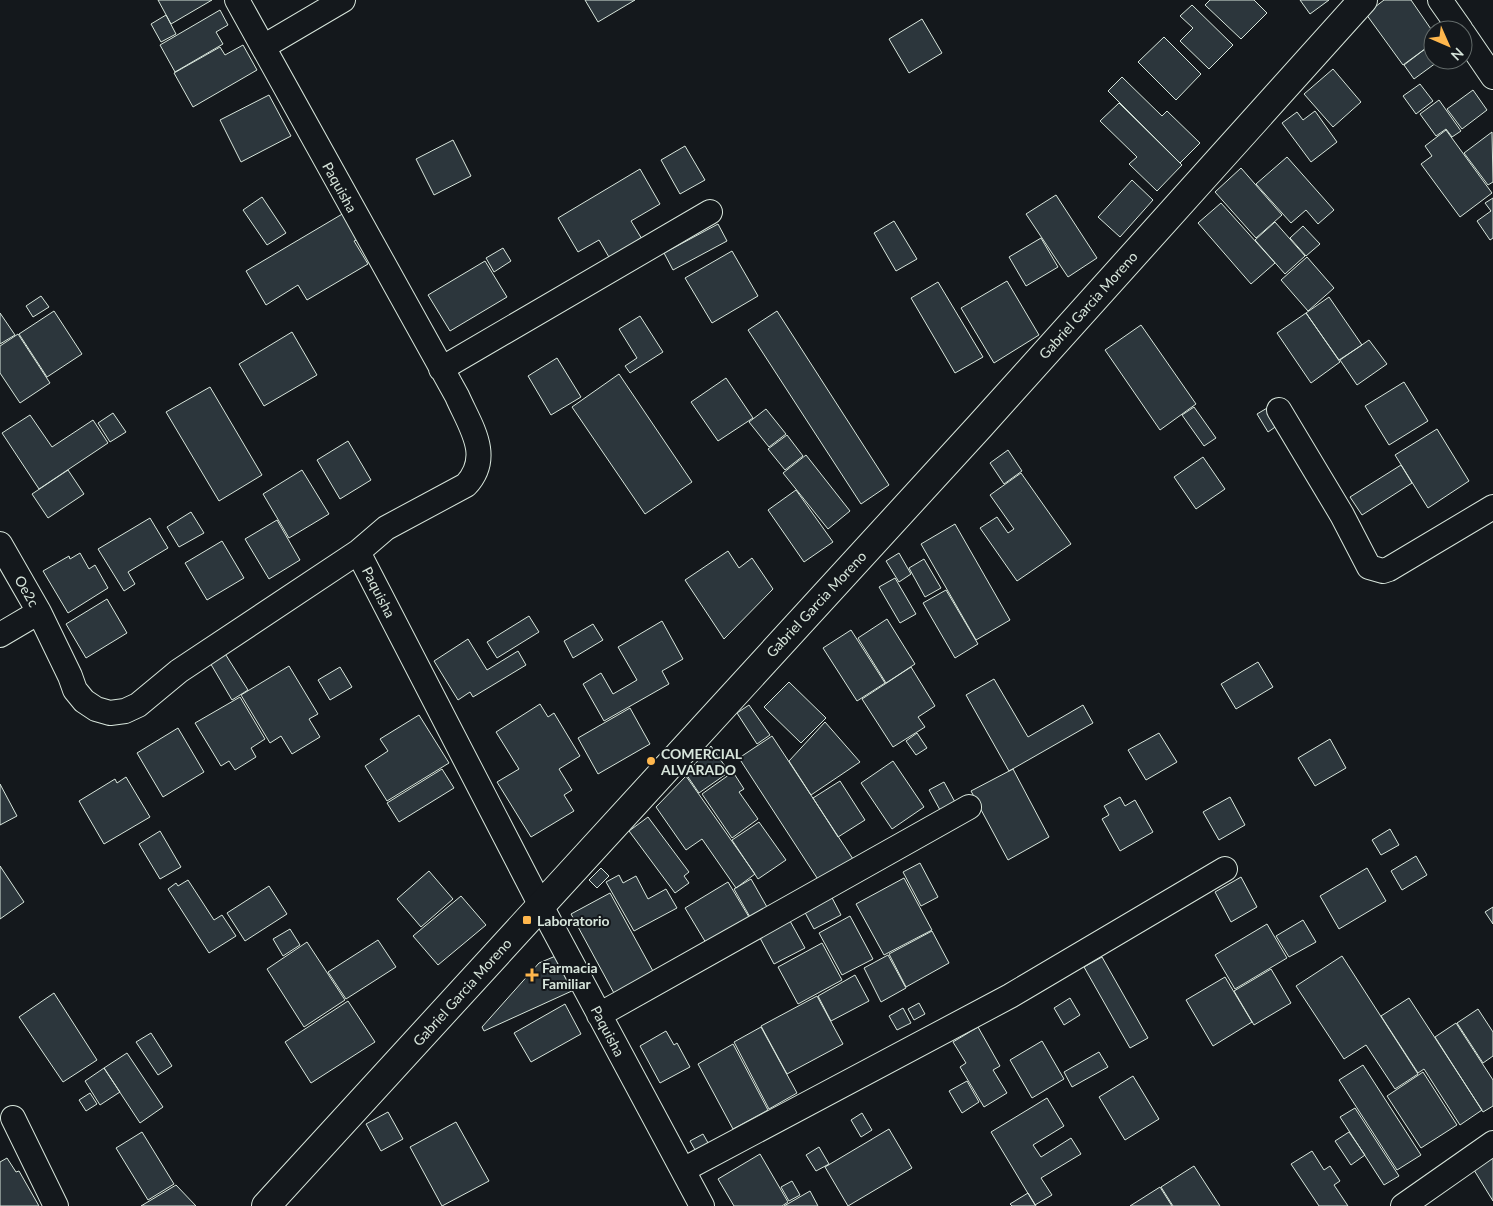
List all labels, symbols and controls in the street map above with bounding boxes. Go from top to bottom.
north arrow [1423,20,1473,70]
text: N [1448,45,1467,64]
street label: Paquisha [319,159,361,215]
street label: Gabriel Garcia Moreno [1035,248,1141,362]
street label: Gabriel Garcia Moreno [762,547,870,661]
street label: Paquisha [359,564,399,620]
street label: Oe2c [11,572,43,610]
place label: COMERCIAL ALVARADO [660,745,743,778]
marker: COMERCIAL ALVARADO [645,755,657,767]
place label: Laboratorio [537,912,610,929]
marker: Laboratorio [521,914,533,926]
street label: Gabriel Garcia Moreno [409,935,515,1049]
place label: Farmacia Familiar [542,959,598,992]
marker: Farmacia Familiar [526,969,538,981]
street label: Paquisha [588,1003,628,1059]

